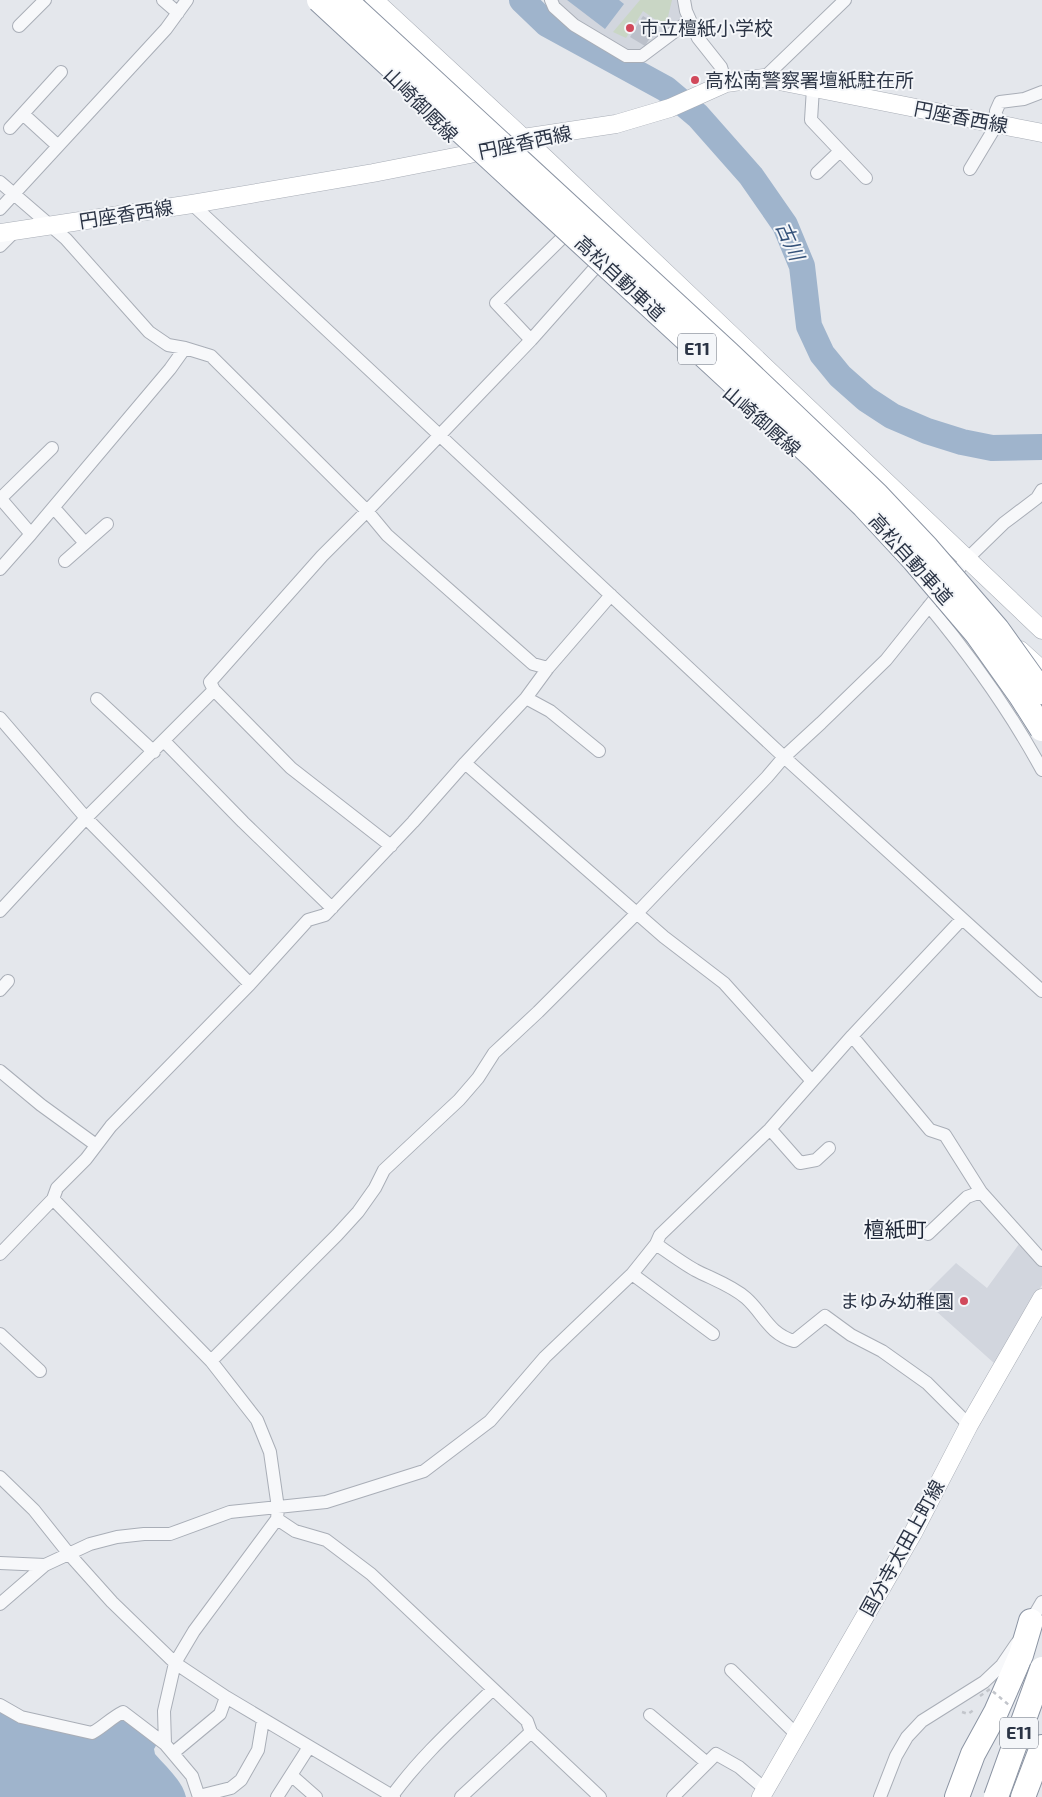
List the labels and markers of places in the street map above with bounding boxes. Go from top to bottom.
place label: 市立檀紙小学校 [640,16,773,39]
marker: 市立檀紙小学校 [624,22,636,34]
place label: 高松南警察署壇紙駐在所 [705,68,914,91]
marker: 高松南警察署壇紙駐在所 [689,74,701,86]
place label: まゆみ幼稚園 [840,1289,954,1312]
marker: まゆみ幼稚園 [958,1295,970,1307]

